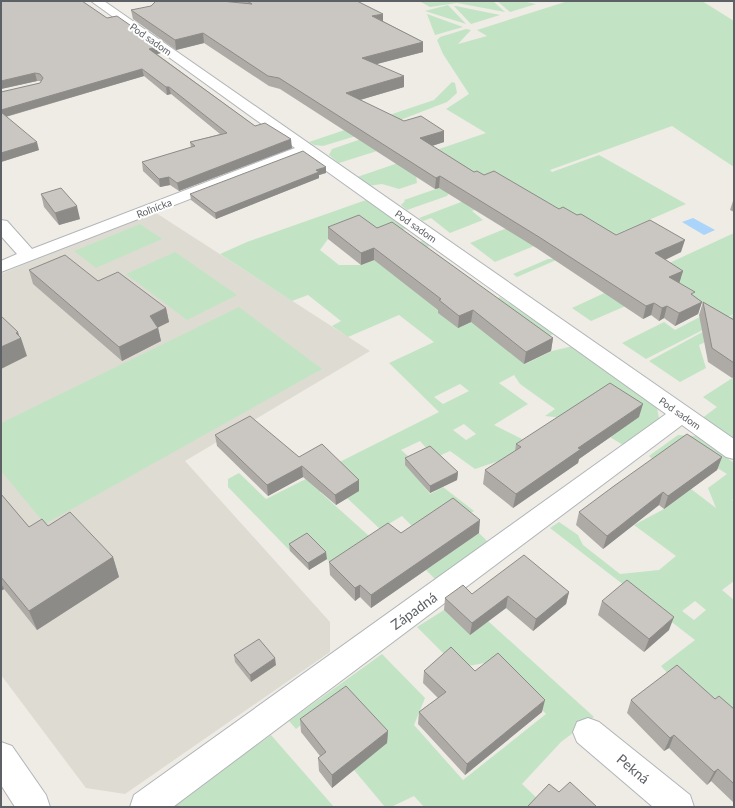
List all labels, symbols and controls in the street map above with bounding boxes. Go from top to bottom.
street label: Pod sadom [128,20,174,58]
street label: Roľnícka [135,196,173,220]
street label: Pod sadom [393,207,439,245]
street label: Pod sadom [657,394,703,432]
street label: Západná [387,588,440,633]
street label: Pekná [614,750,653,787]

